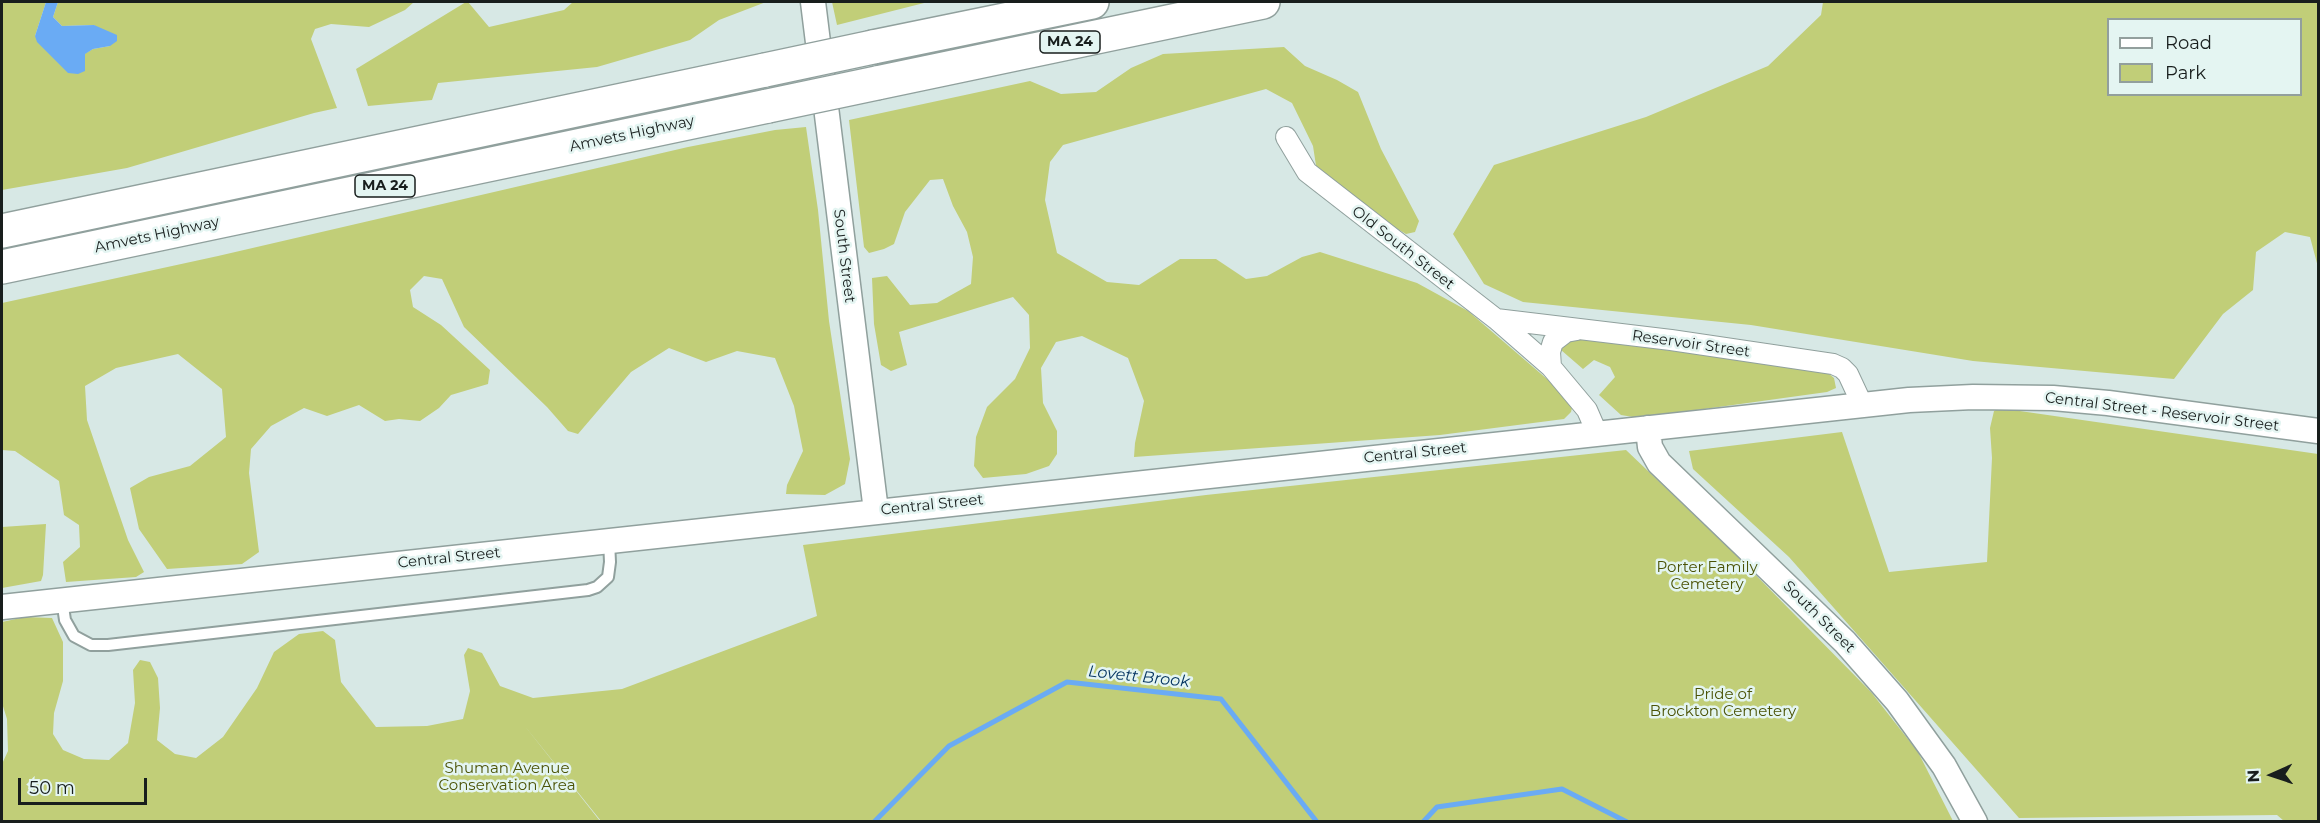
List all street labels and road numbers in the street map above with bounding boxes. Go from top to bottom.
road number: MA 24 [1040,31,1100,53]
street label: Amvets Highway [568,112,696,156]
road number: MA 24 [355,175,415,197]
street label: Old South Street [1348,202,1458,294]
street label: South Street [829,208,859,304]
street label: Amvets Highway [93,213,221,257]
street label: Reservoir Street [1631,327,1751,361]
street label: Central Street - Reservoir Street [2044,389,2280,435]
street label: Central Street [1363,439,1467,467]
street label: Central Street [880,491,984,519]
street label: Central Street [397,544,501,572]
street label: South Street [1779,577,1859,657]

